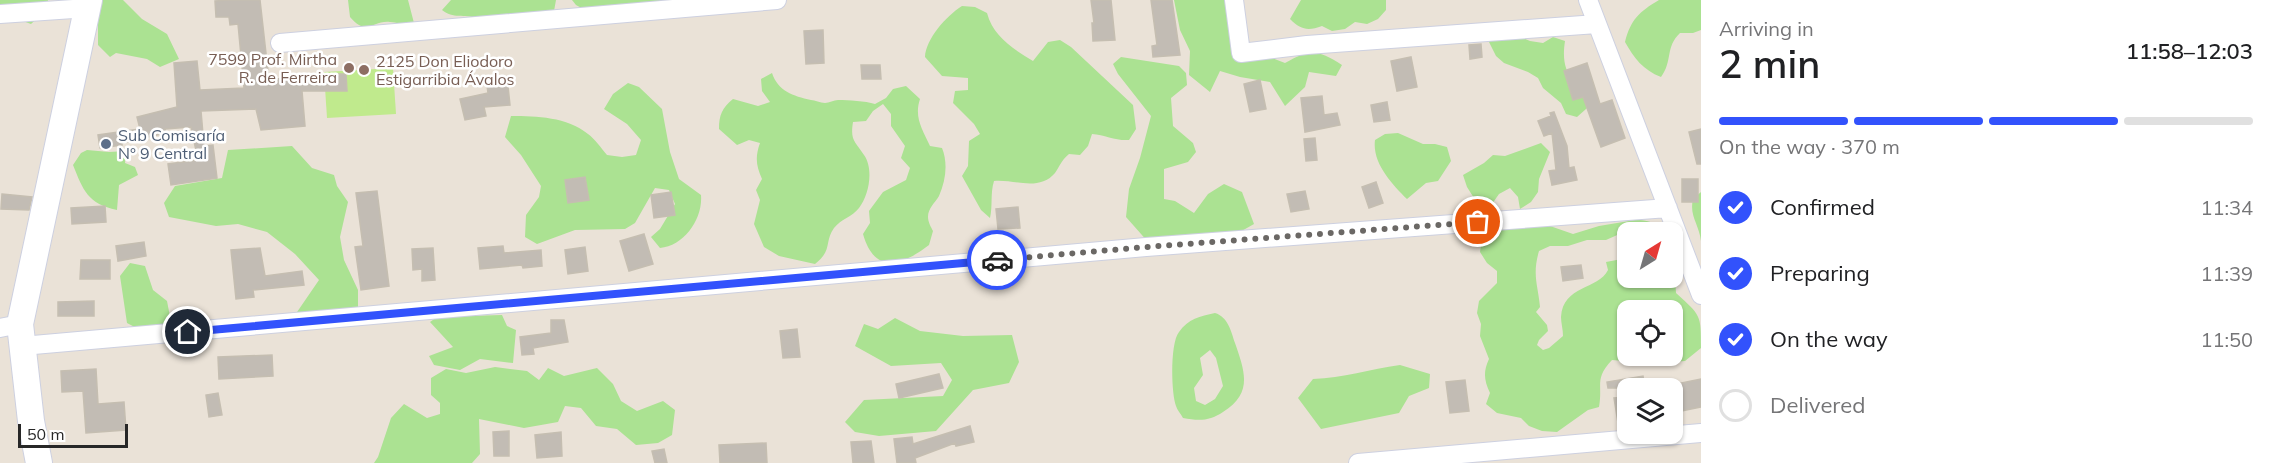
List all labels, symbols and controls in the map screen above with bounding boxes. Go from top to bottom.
text: Arriving in [1719,16,1814,41]
text: 11:58–12:03 [2126,37,2253,65]
text: 2 min [1719,39,1820,88]
place label: 7599 Prof. Mirtha R. de Ferreira [208,49,337,87]
place label: 2125 Don Eliodoro Estigarribia Ávalos [376,51,515,89]
marker: 7599 Prof. Mirtha R. de Ferreira [342,61,356,75]
marker: 2125 Don Eliodoro Estigarribia Ávalos [357,63,371,77]
place label: Sub Comisaría N° 9 Central [118,125,225,163]
text: On the way · 370 m [1719,134,1900,159]
marker: Sub Comisaría N° 9 Central [99,137,113,151]
icon: check [1719,191,1752,224]
text: Confirmed [1770,193,1875,221]
text: 11:34 [2200,195,2253,220]
pin [1452,196,1503,247]
icon: bag [1461,205,1494,238]
north arrow [1617,222,1683,288]
map controls [1617,222,1683,444]
courier [967,230,1027,290]
icon: car [981,244,1014,277]
icon: check [1719,257,1752,290]
text: Preparing [1770,259,1870,287]
text: 11:39 [2200,261,2253,286]
button: locate [1617,300,1683,366]
pin [162,306,213,357]
icon: home [171,315,204,348]
icon: check [1719,323,1752,356]
text: On the way [1770,325,1888,353]
text: 11:50 [2200,327,2253,352]
button: layers [1617,378,1683,444]
text: Delivered [1770,391,1865,419]
scale bar [18,421,128,448]
text: 50 m [27,424,64,444]

